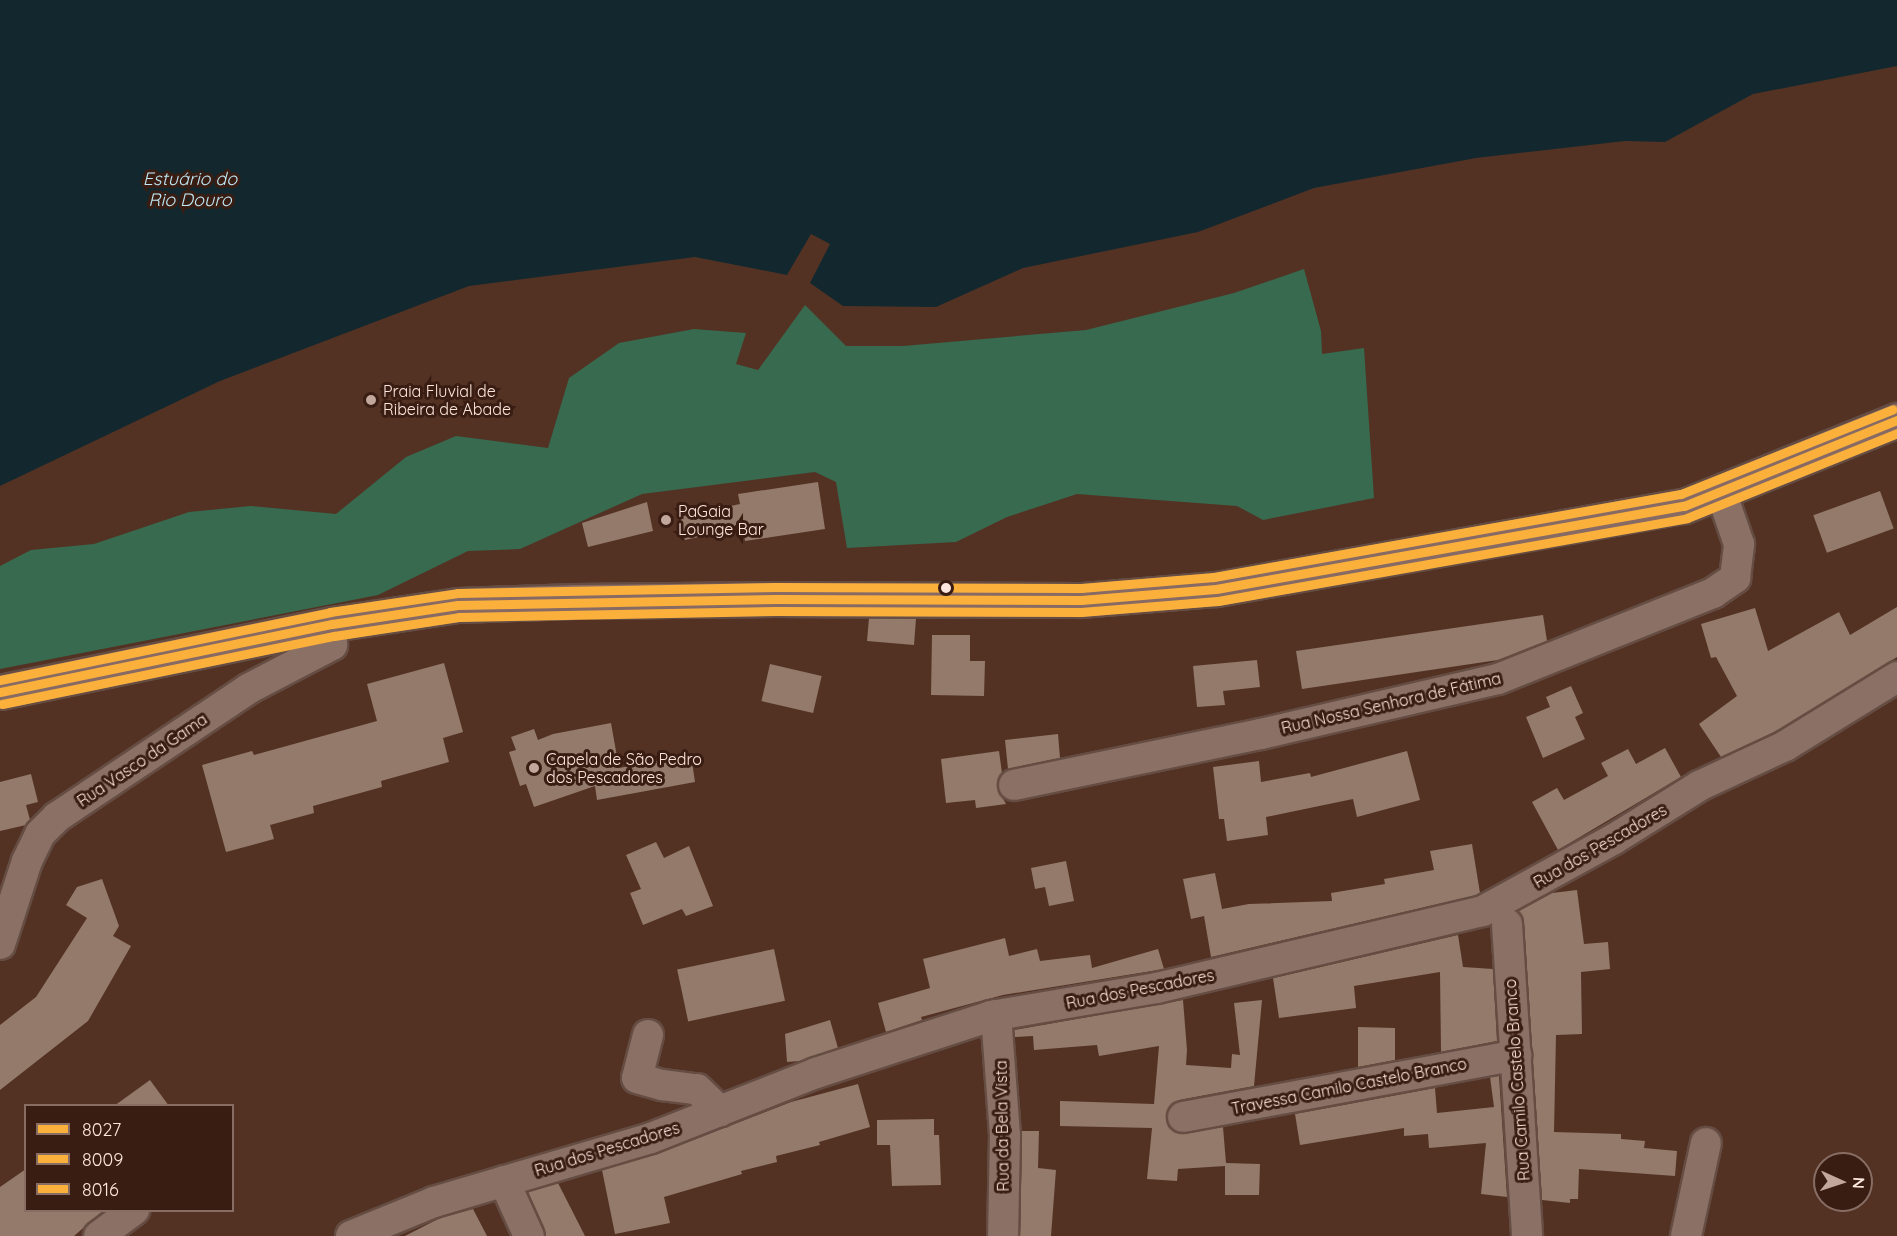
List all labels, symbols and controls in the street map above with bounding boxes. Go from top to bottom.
water label: Estuário do Rio Douro [143,169,237,212]
place label: Praia Fluvial de Ribeira de Abade [383,381,511,419]
marker: Praia Fluvial de Ribeira de Abade [364,393,378,407]
place label: PaGaia Lounge Bar [678,501,764,539]
marker: PaGaia Lounge Bar [659,513,673,527]
unlabelled marker [940,582,952,594]
street label: Rua Nossa Senhora de Fátima [1279,668,1503,738]
street label: Rua Vasco da Gama [73,709,211,811]
place label: Capela de São Pedro dos Pescadores [546,749,702,787]
marker: Capela de São Pedro dos Pescadores [527,761,541,775]
street label: Rua dos Pescadores [1530,800,1670,892]
street label: Rua dos Pescadores [1064,965,1216,1013]
street label: Rua Camilo Castelo Branco [1500,978,1534,1182]
street label: Travessa Camilo Castelo Branco [1230,1054,1468,1118]
street label: Rua da Bela Vista [991,1060,1013,1192]
legend [24,1104,234,1212]
text: 8027 [82,1118,121,1141]
street label: Rua dos Pescadores [532,1118,682,1180]
text: 8009 [82,1148,123,1171]
north arrow [1813,1152,1873,1212]
text: N [1849,1176,1869,1189]
text: 8016 [82,1178,119,1201]

